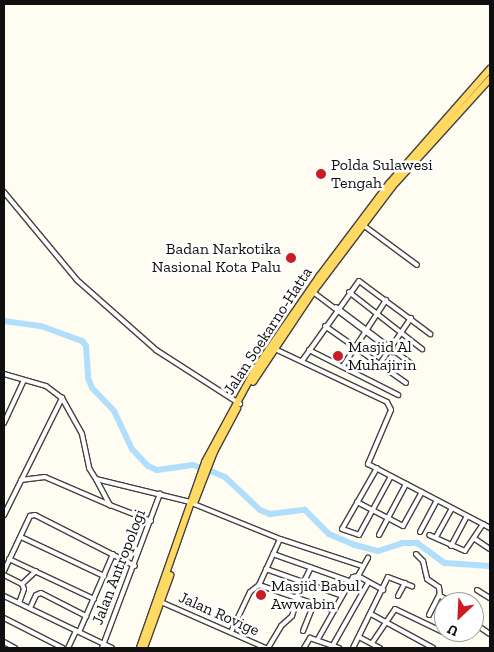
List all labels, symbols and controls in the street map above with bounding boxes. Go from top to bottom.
place label: Polda Sulawesi Tengah [331,155,433,193]
marker: Polda Sulawesi Tengah [315,168,327,180]
place label: Badan Narkotika Nasional Kota Palu [152,239,281,277]
marker: Badan Narkotika Nasional Kota Palu [285,252,297,264]
street label: Jalan Soekarno-Hatta [220,264,316,398]
place label: Masjid Al Muhajirin [348,337,416,375]
marker: Masjid Al Muhajirin [332,350,344,362]
street label: Jalan Antropologi [88,506,150,628]
place label: Masjid Babul Awwabin [271,576,360,614]
street label: Jalan Rovige [176,588,262,640]
marker: Masjid Babul Awwabin [255,589,267,601]
north arrow [434,592,484,642]
text: U [445,620,461,640]

